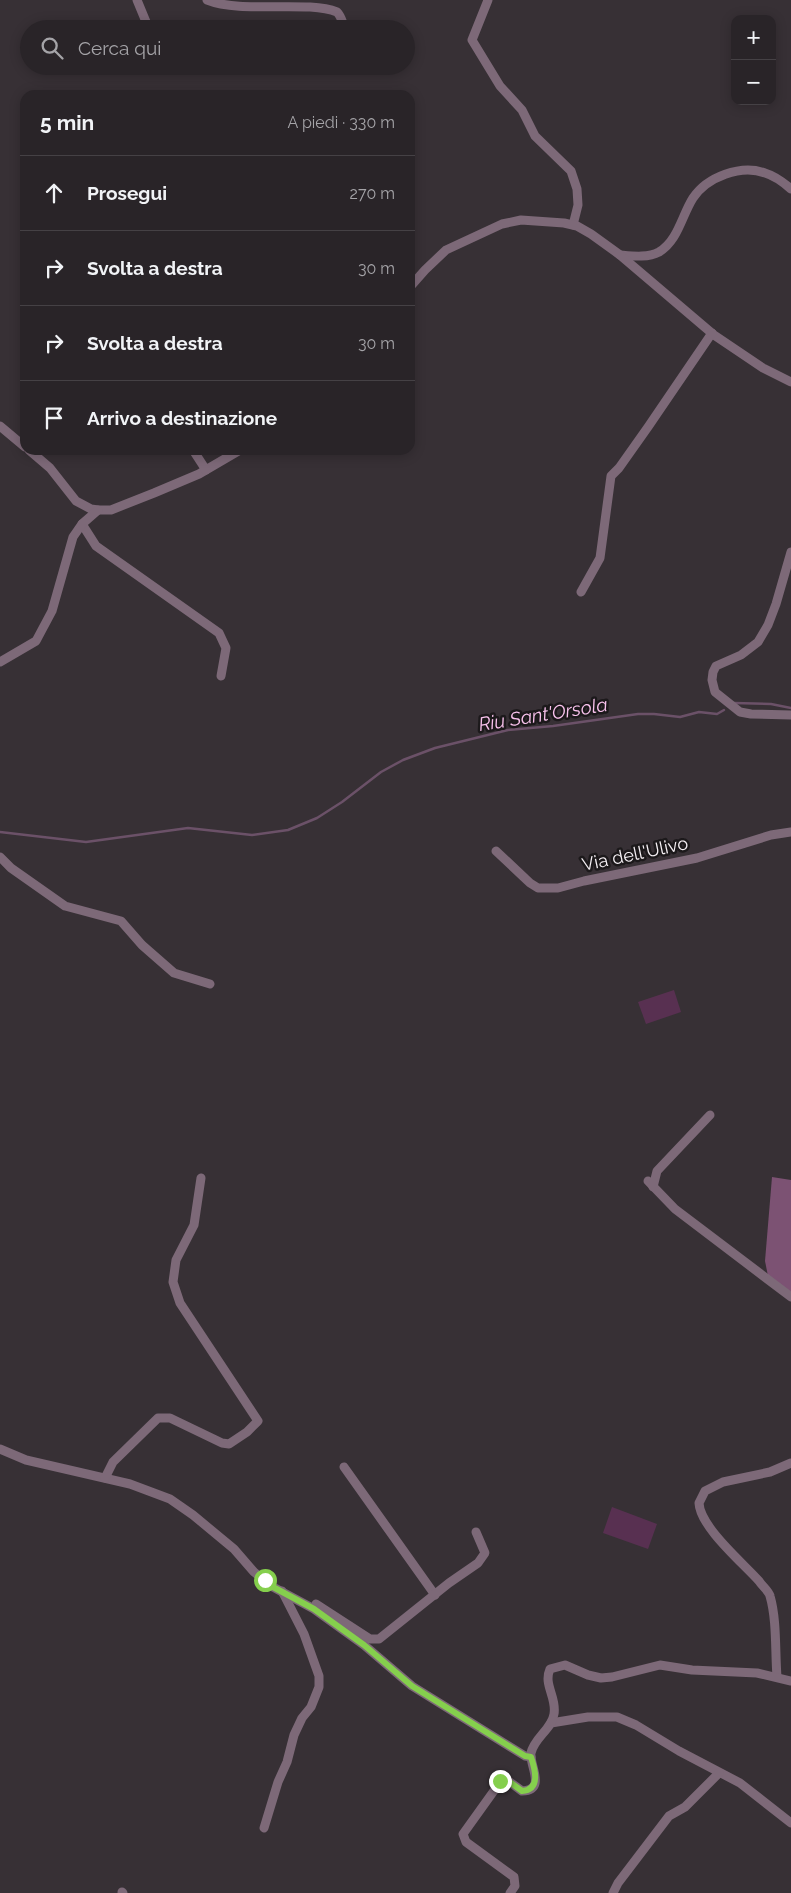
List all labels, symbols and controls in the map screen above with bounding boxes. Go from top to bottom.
map controls [731,15,776,105]
button: + [731,15,776,60]
search box [20,20,415,75]
icon: search [38,34,66,62]
text: Cerca qui [78,37,161,59]
button: − [731,60,776,105]
text: 5 min [40,110,94,135]
text: A piedi · 330 m [288,113,395,132]
icon: ahead [40,179,68,207]
text: Prosegui [87,182,167,204]
text: 270 m [350,184,395,203]
icon: right [40,254,68,282]
text: Svolta a destra [87,257,223,279]
text: 30 m [358,259,395,278]
icon: right [40,329,68,357]
text: Svolta a destra [87,332,223,354]
text: 30 m [358,334,395,353]
icon: arrive [40,404,68,432]
text: Arrivo a destinazione [87,407,277,429]
water label: Riu Sant'Orsola [477,693,609,735]
street label: Via dell'Ulivo [580,832,690,875]
route start [254,1569,277,1592]
route end [489,1770,512,1793]

